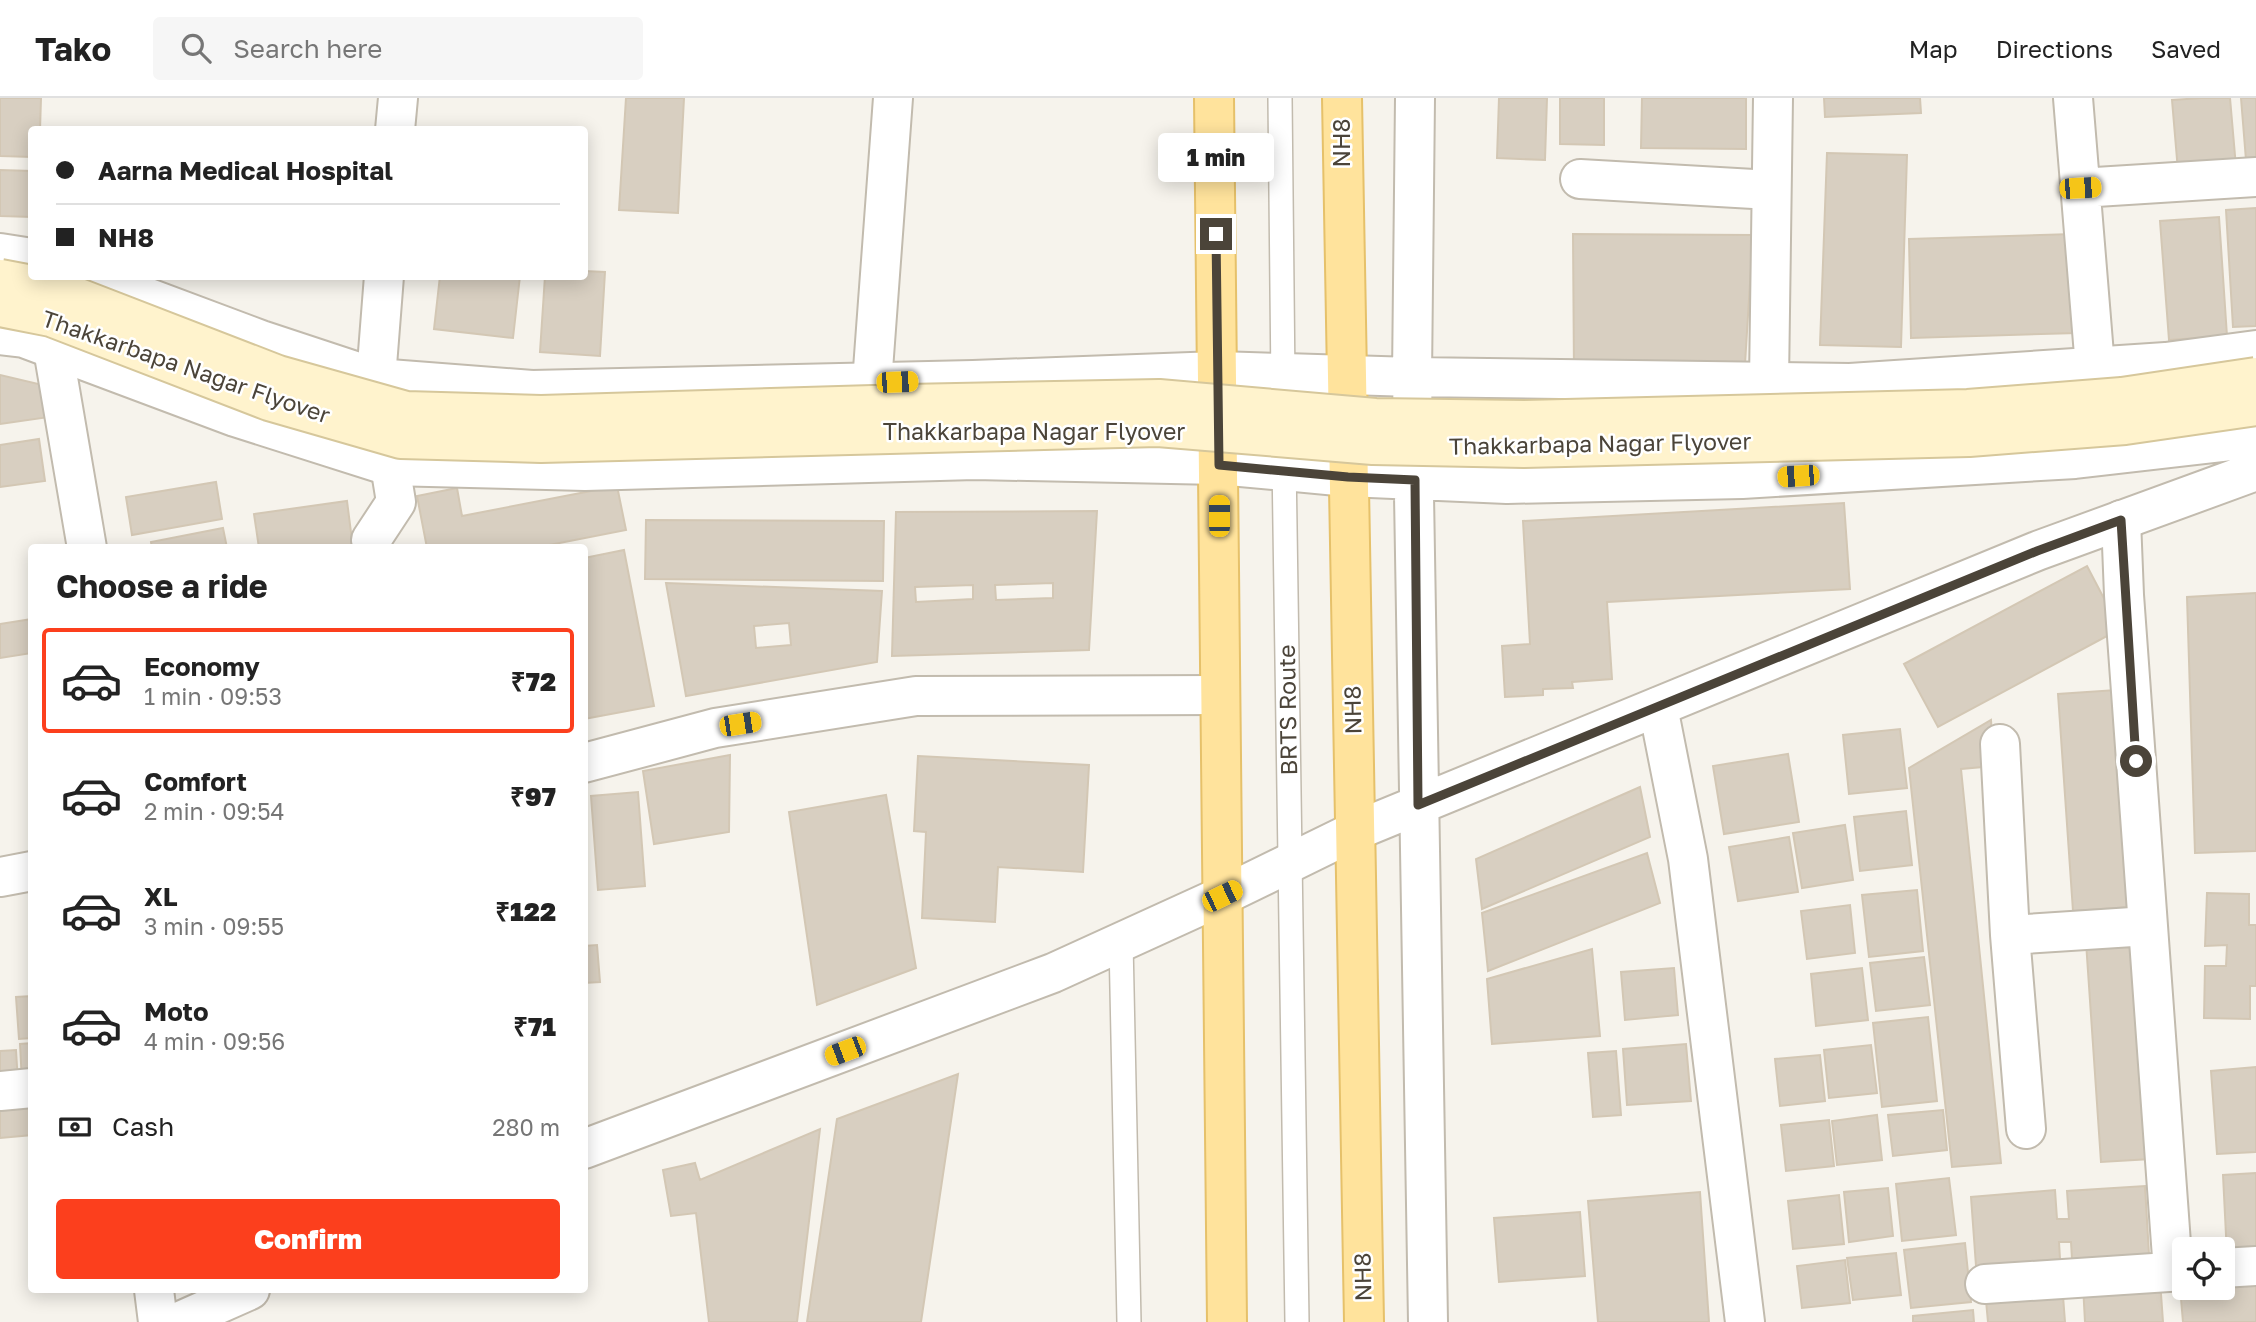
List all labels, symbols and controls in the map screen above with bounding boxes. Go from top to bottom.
search box [153,17,643,80]
text: Tako [35,29,111,68]
icon: search [177,29,215,67]
text: Search here [233,33,382,64]
text: Map [1909,34,1958,63]
text: Directions [1996,34,2113,63]
text: Saved [2151,34,2221,63]
street label: NH8 [1327,119,1355,168]
callout: 1 min [1158,132,1274,181]
text: 1 min [1187,143,1245,171]
text: Aarna Medical Hospital [98,155,393,186]
car [2059,176,2102,200]
route end [1200,218,1232,250]
text: NH8 [98,222,154,253]
street label: Thakkarbapa Nagar Flyover [39,304,334,429]
car [876,371,919,393]
street label: Thakkarbapa Nagar Flyover [883,417,1185,445]
street label: Thakkarbapa Nagar Flyover [1448,426,1752,460]
car [1777,464,1820,488]
car [1209,495,1230,537]
text: Choose a ride [56,567,268,605]
street label: BRTS Route [1272,644,1302,776]
icon: car [60,649,123,712]
text: Economy [144,651,260,682]
text: ₹72 [511,666,556,697]
text: 1 min · 09:53 [144,682,282,710]
street label: NH8 [1338,685,1366,735]
car [718,710,763,738]
route start [2120,745,2152,777]
icon: car [60,764,123,827]
text: Comfort [144,766,247,797]
text: ₹97 [510,781,556,812]
text: 2 min · 09:54 [144,797,285,825]
car [1199,877,1246,915]
icon: car [60,879,123,942]
text: XL [144,881,178,912]
text: ₹122 [495,896,556,927]
text: 3 min · 09:55 [144,912,284,940]
icon: car [60,994,123,1057]
text: Moto [144,996,209,1027]
text: ₹71 [513,1011,556,1042]
text: 4 min · 09:56 [144,1027,285,1055]
car [822,1034,869,1068]
icon: cash [56,1108,94,1146]
text: Cash [112,1111,174,1142]
text: 280 m [492,1113,560,1141]
button: Confirm [56,1199,560,1279]
map controls [2172,1237,2235,1300]
button: locate [2172,1237,2235,1300]
street label: NH8 [1348,1252,1376,1302]

